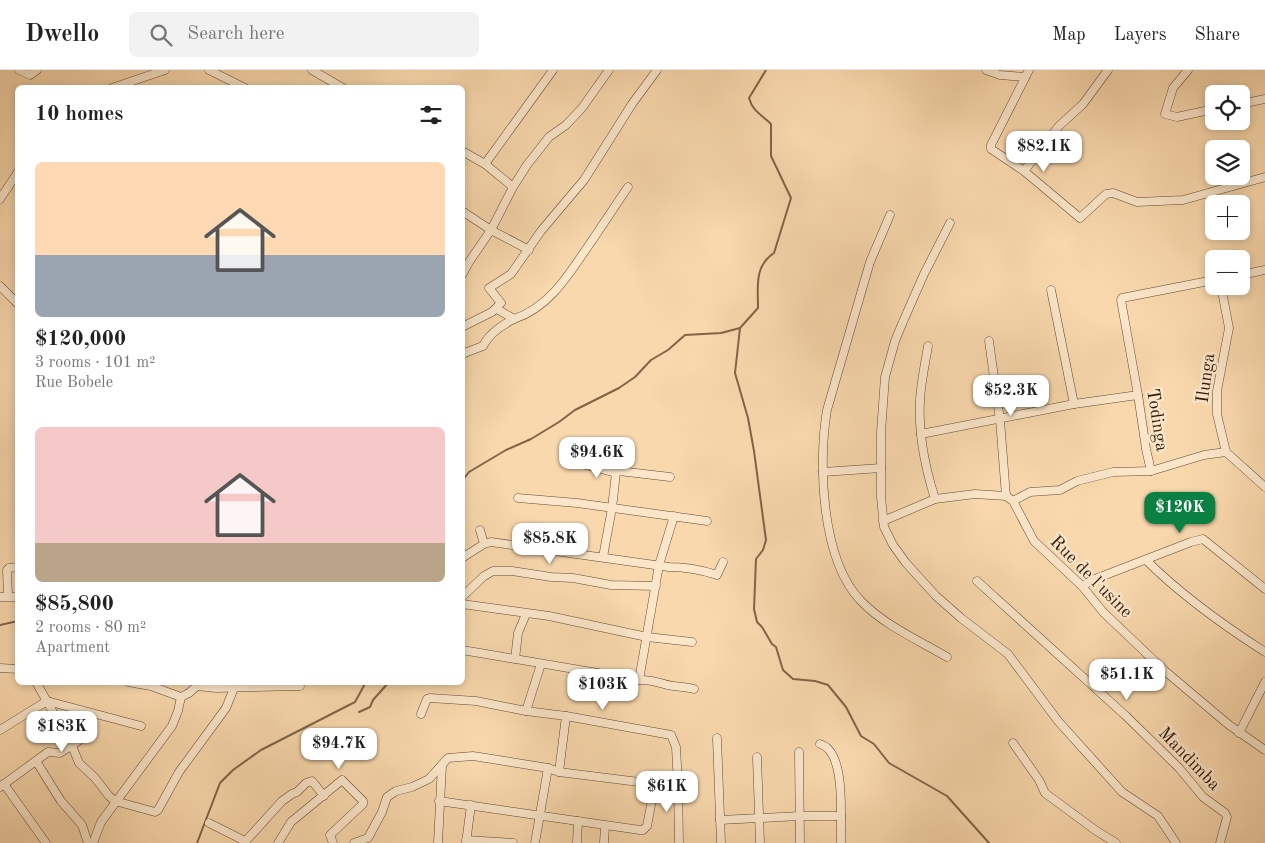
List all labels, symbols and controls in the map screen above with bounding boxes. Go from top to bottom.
search box [129,12,479,57]
icon: search [147,21,175,49]
text: Dwello [25,23,99,47]
text: Search here [187,25,285,44]
text: Map [1052,26,1086,44]
text: Layers [1114,26,1166,44]
text: Share [1194,26,1240,44]
map controls [1205,85,1250,295]
button: locate [1205,85,1250,130]
icon: filters [417,101,445,129]
text: 10 homes [35,104,123,125]
pin: $82.1K [1003,131,1085,173]
text: $82.1K [1017,139,1071,155]
button: layers [1205,140,1250,185]
icon: home [195,195,285,285]
button: + [1205,195,1250,240]
button: − [1205,250,1250,295]
text: $120,000 [35,329,126,350]
street label: Ilunga [1194,352,1218,404]
text: 3 rooms · 101 m² [35,355,155,371]
pin: $52.3K [970,374,1052,417]
text: Rue Bobele [35,375,113,391]
text: $52.3K [984,383,1038,399]
street label: Todinga [1143,387,1171,453]
pin: $94.6K [556,436,638,479]
text: $94.6K [570,445,624,461]
icon: home [195,460,285,550]
pin: $120K [1145,492,1215,534]
text: $120K [1155,500,1205,516]
pin: $85.8K [509,522,591,565]
text: $85.8K [523,531,577,547]
street label: Rue de l'usine [1046,532,1136,622]
text: $85,800 [35,594,114,615]
text: 2 rooms · 80 m² [35,620,146,636]
text: Apartment [35,640,110,656]
pin: $51.1K [1086,658,1168,701]
text: $51.1K [1100,667,1154,683]
pin: $103K [568,668,638,711]
text: $103K [578,677,628,693]
pin: $183K [27,710,97,753]
text: $183K [37,719,87,735]
street label: Mandimba [1155,724,1223,794]
pin: $94.7K [298,728,380,770]
text: $94.7K [312,736,366,752]
pin: $61K [637,770,697,813]
text: $61K [647,779,687,795]

